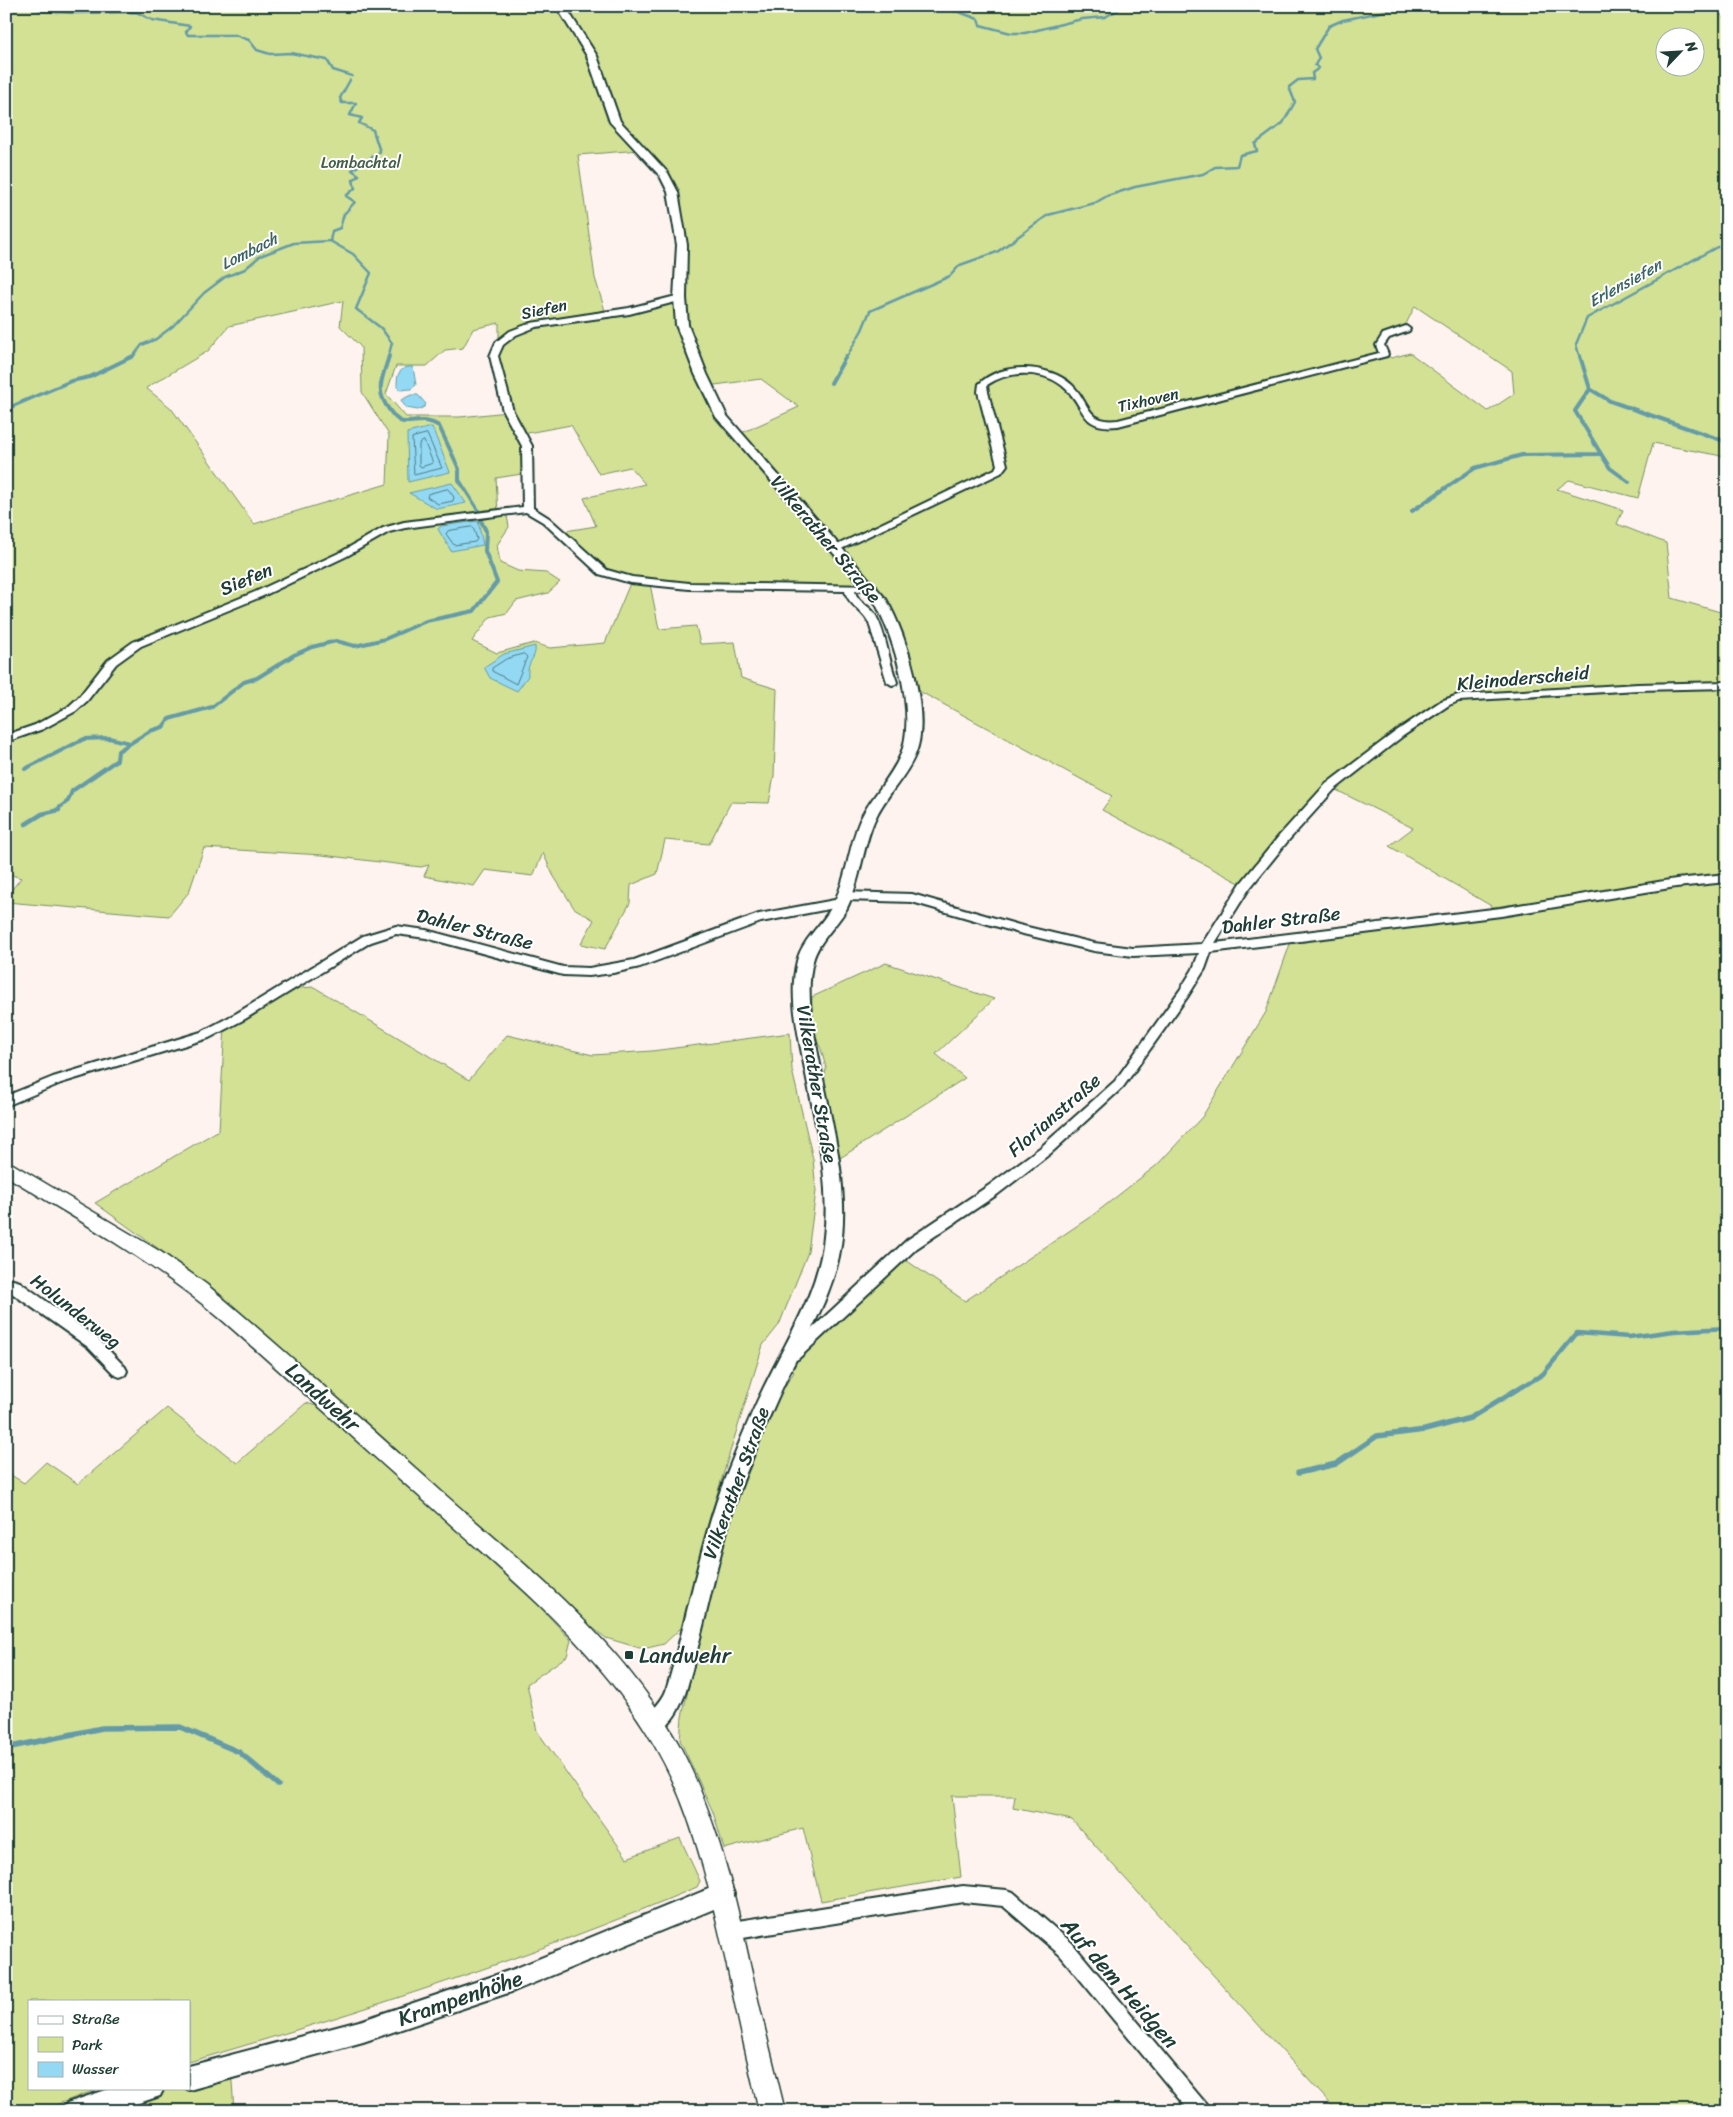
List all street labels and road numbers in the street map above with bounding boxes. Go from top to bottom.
street label: Siefen [518,290,570,328]
street label: Tixhoven [1115,379,1182,421]
street label: Vilkerather Straße [762,467,890,611]
street label: Siefen [214,553,278,605]
street label: Kleinoderscheid [1456,656,1591,700]
street label: Dahler Straße [1220,896,1342,944]
street label: Dahler Straße [413,899,537,959]
street label: Vilkerather Straße [787,1002,847,1166]
street label: Florianstraße [1000,1064,1109,1165]
street label: Holunderweg [23,1265,129,1357]
street label: Landwehr [276,1352,372,1444]
street label: Vilkerather Straße [693,1402,779,1564]
street label: Auf dem Heidgen [1050,1907,1189,2058]
street label: Krampenhöhe [392,1958,528,2038]

